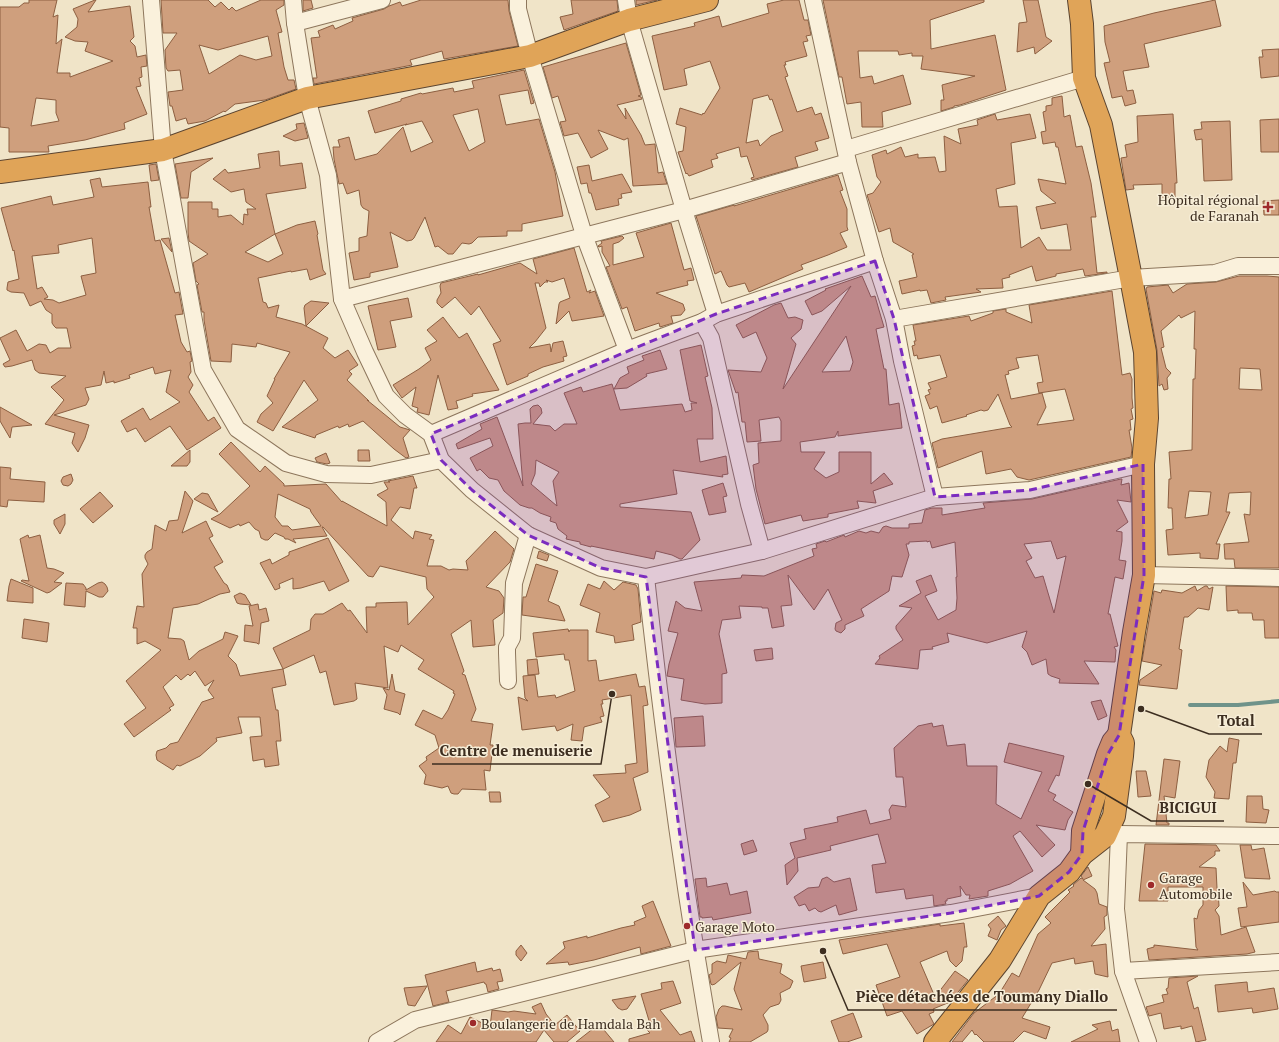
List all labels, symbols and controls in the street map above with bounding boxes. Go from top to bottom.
place label: Hôpital régional de Faranah [1158,190,1259,225]
marker: Hôpital régional de Faranah [1262,201,1274,213]
callout: Total [1209,707,1262,734]
text: Total [1217,710,1255,730]
callout: Centre de menuiserie [432,737,601,764]
text: Centre de menuiserie [439,740,593,760]
callout: BICIGUI [1151,794,1224,821]
text: BICIGUI [1159,797,1217,817]
place label: Garage Automobile [1159,868,1232,903]
marker: Garage Automobile [1146,880,1156,890]
place label: Garage Moto [695,917,775,936]
marker: Garage Moto [682,921,692,931]
callout: Pièce détachées de Toumany Diallo [848,983,1117,1010]
text: Pièce détachées de Toumany Diallo [856,986,1108,1006]
place label: Boulangerie de Hamdala Bah [481,1014,660,1033]
marker: Boulangerie de Hamdala Bah [468,1018,478,1028]

